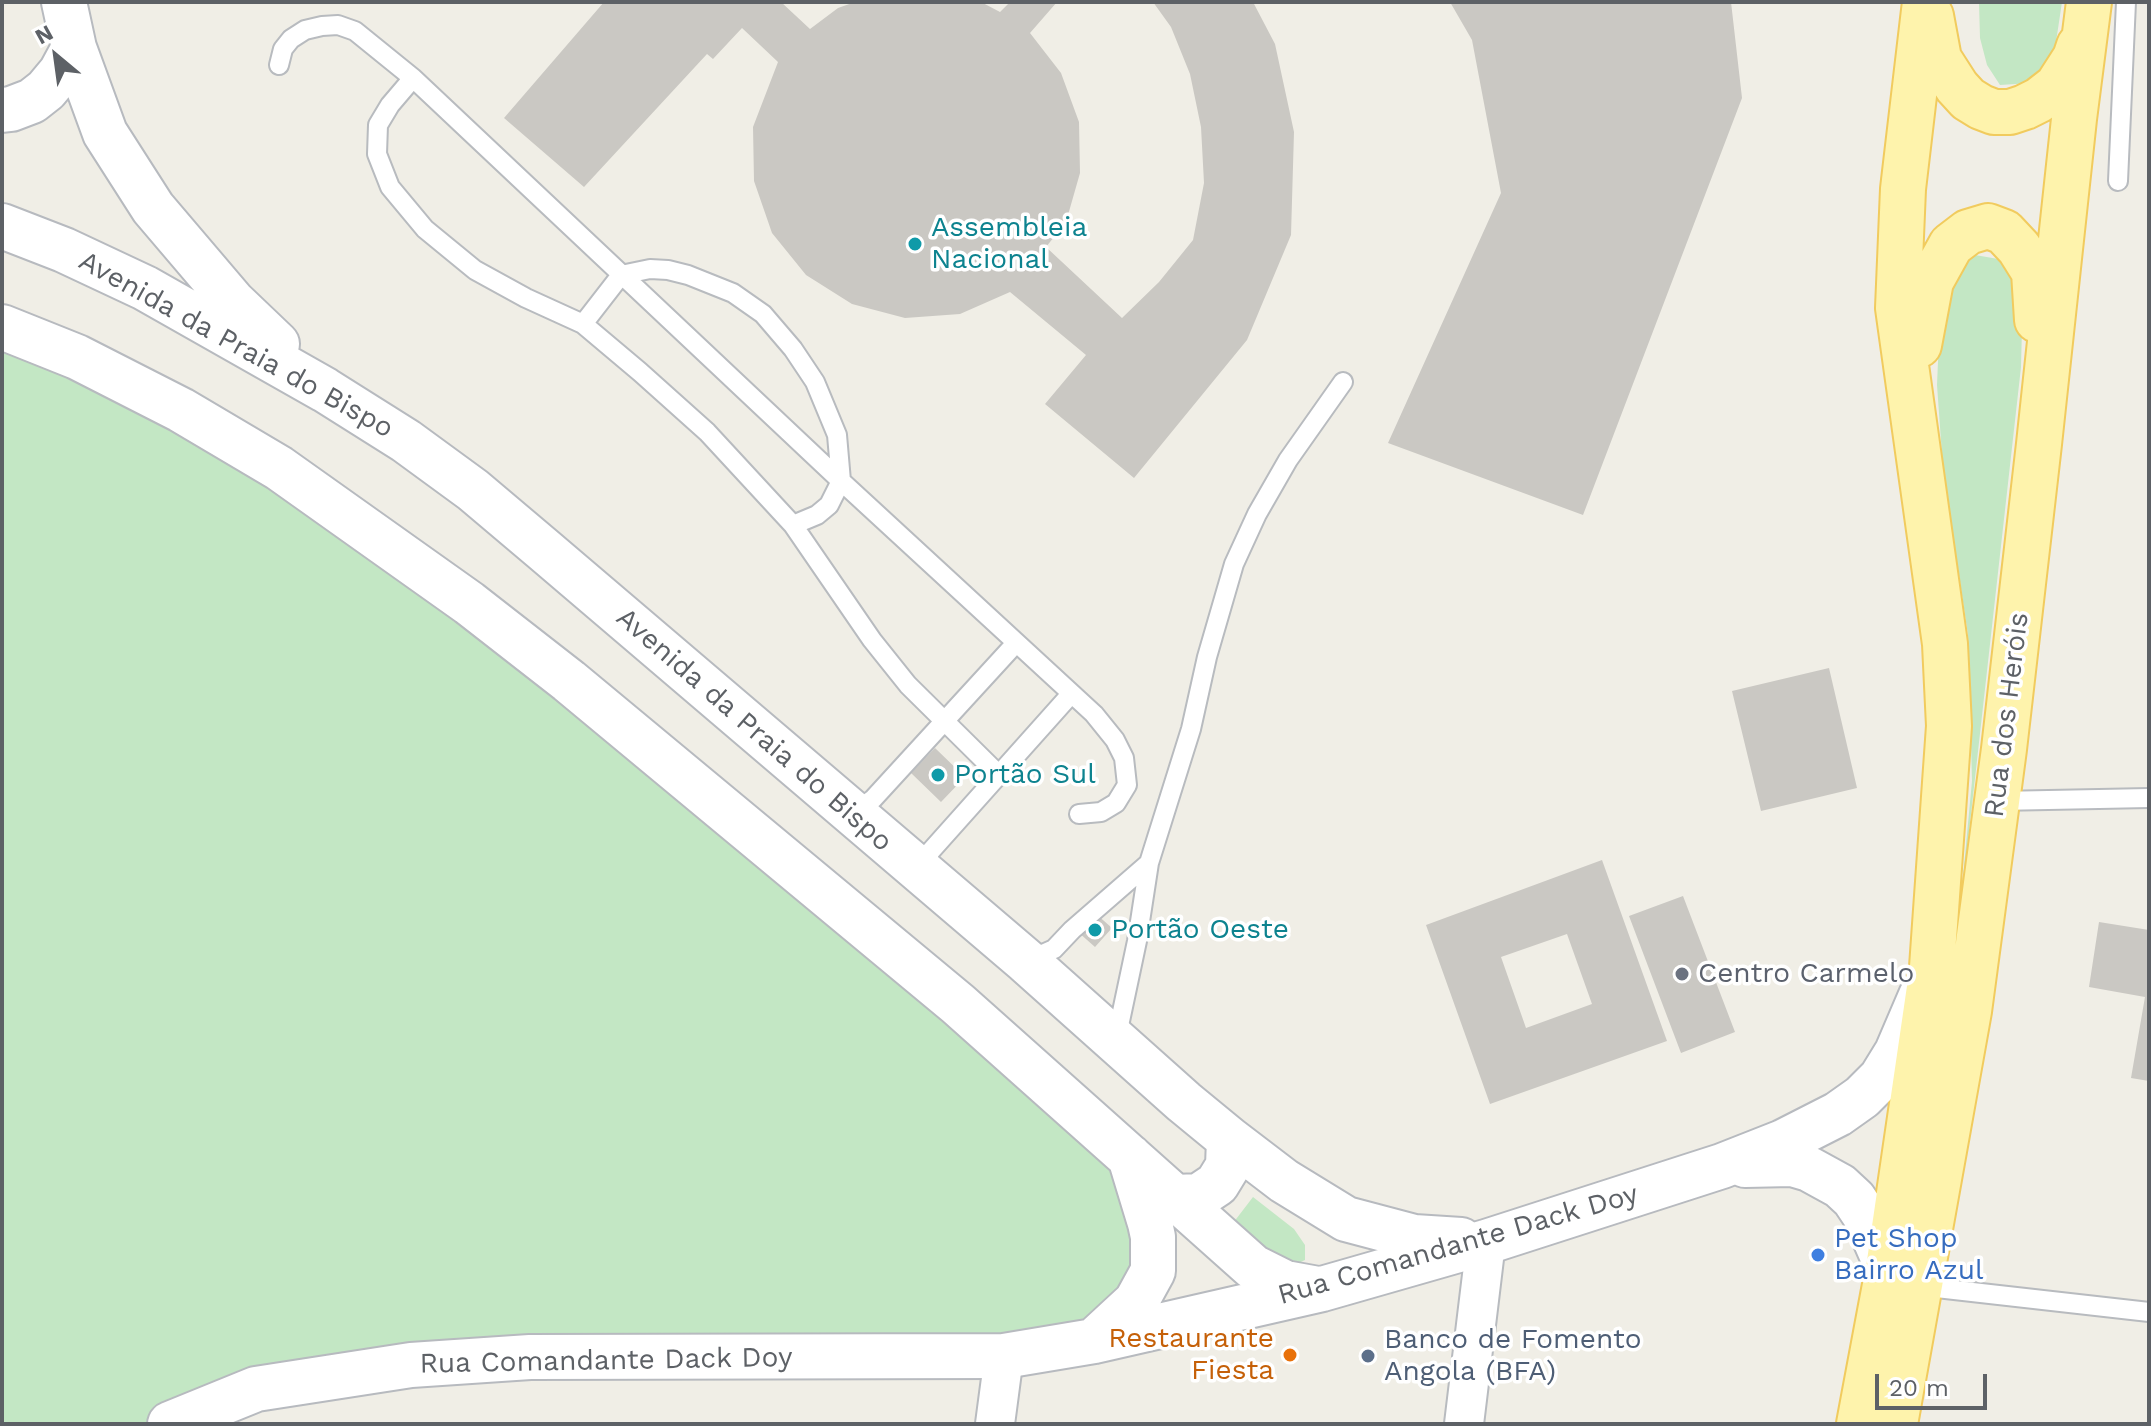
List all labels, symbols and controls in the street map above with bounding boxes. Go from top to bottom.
north arrow [16,16,96,96]
text: N [31,20,57,49]
place label: Assembleia Nacional [931,211,1087,277]
marker: Assembleia Nacional [906,235,924,253]
street label: Avenida da Praia do Bispo [73,244,399,446]
street label: Avenida da Praia do Bispo [609,601,899,859]
street label: Rua dos Heróis [1978,611,2036,819]
place label: Portão Sul [954,758,1096,792]
marker: Portão Sul [929,766,947,784]
place label: Portão Oeste [1111,913,1289,947]
marker: Portão Oeste [1086,921,1104,939]
place label: Centro Carmelo [1698,957,1914,991]
marker: Centro Carmelo [1673,965,1691,983]
street label: Rua Comandante Dack Doy [1274,1177,1642,1313]
place label: Pet Shop Bairro Azul [1834,1222,1984,1288]
marker: Pet Shop Bairro Azul [1809,1246,1827,1264]
place label: Restaurante Fiesta [1108,1322,1274,1388]
place label: Banco de Fomento Angola (BFA) [1384,1323,1642,1389]
street label: Rua Comandante Dack Doy [419,1341,793,1381]
marker: Restaurante Fiesta [1281,1346,1299,1364]
marker: Banco de Fomento Angola (BFA) [1359,1347,1377,1365]
scale bar [1879,1358,1991,1408]
text: 20 m [1889,1374,1949,1402]

